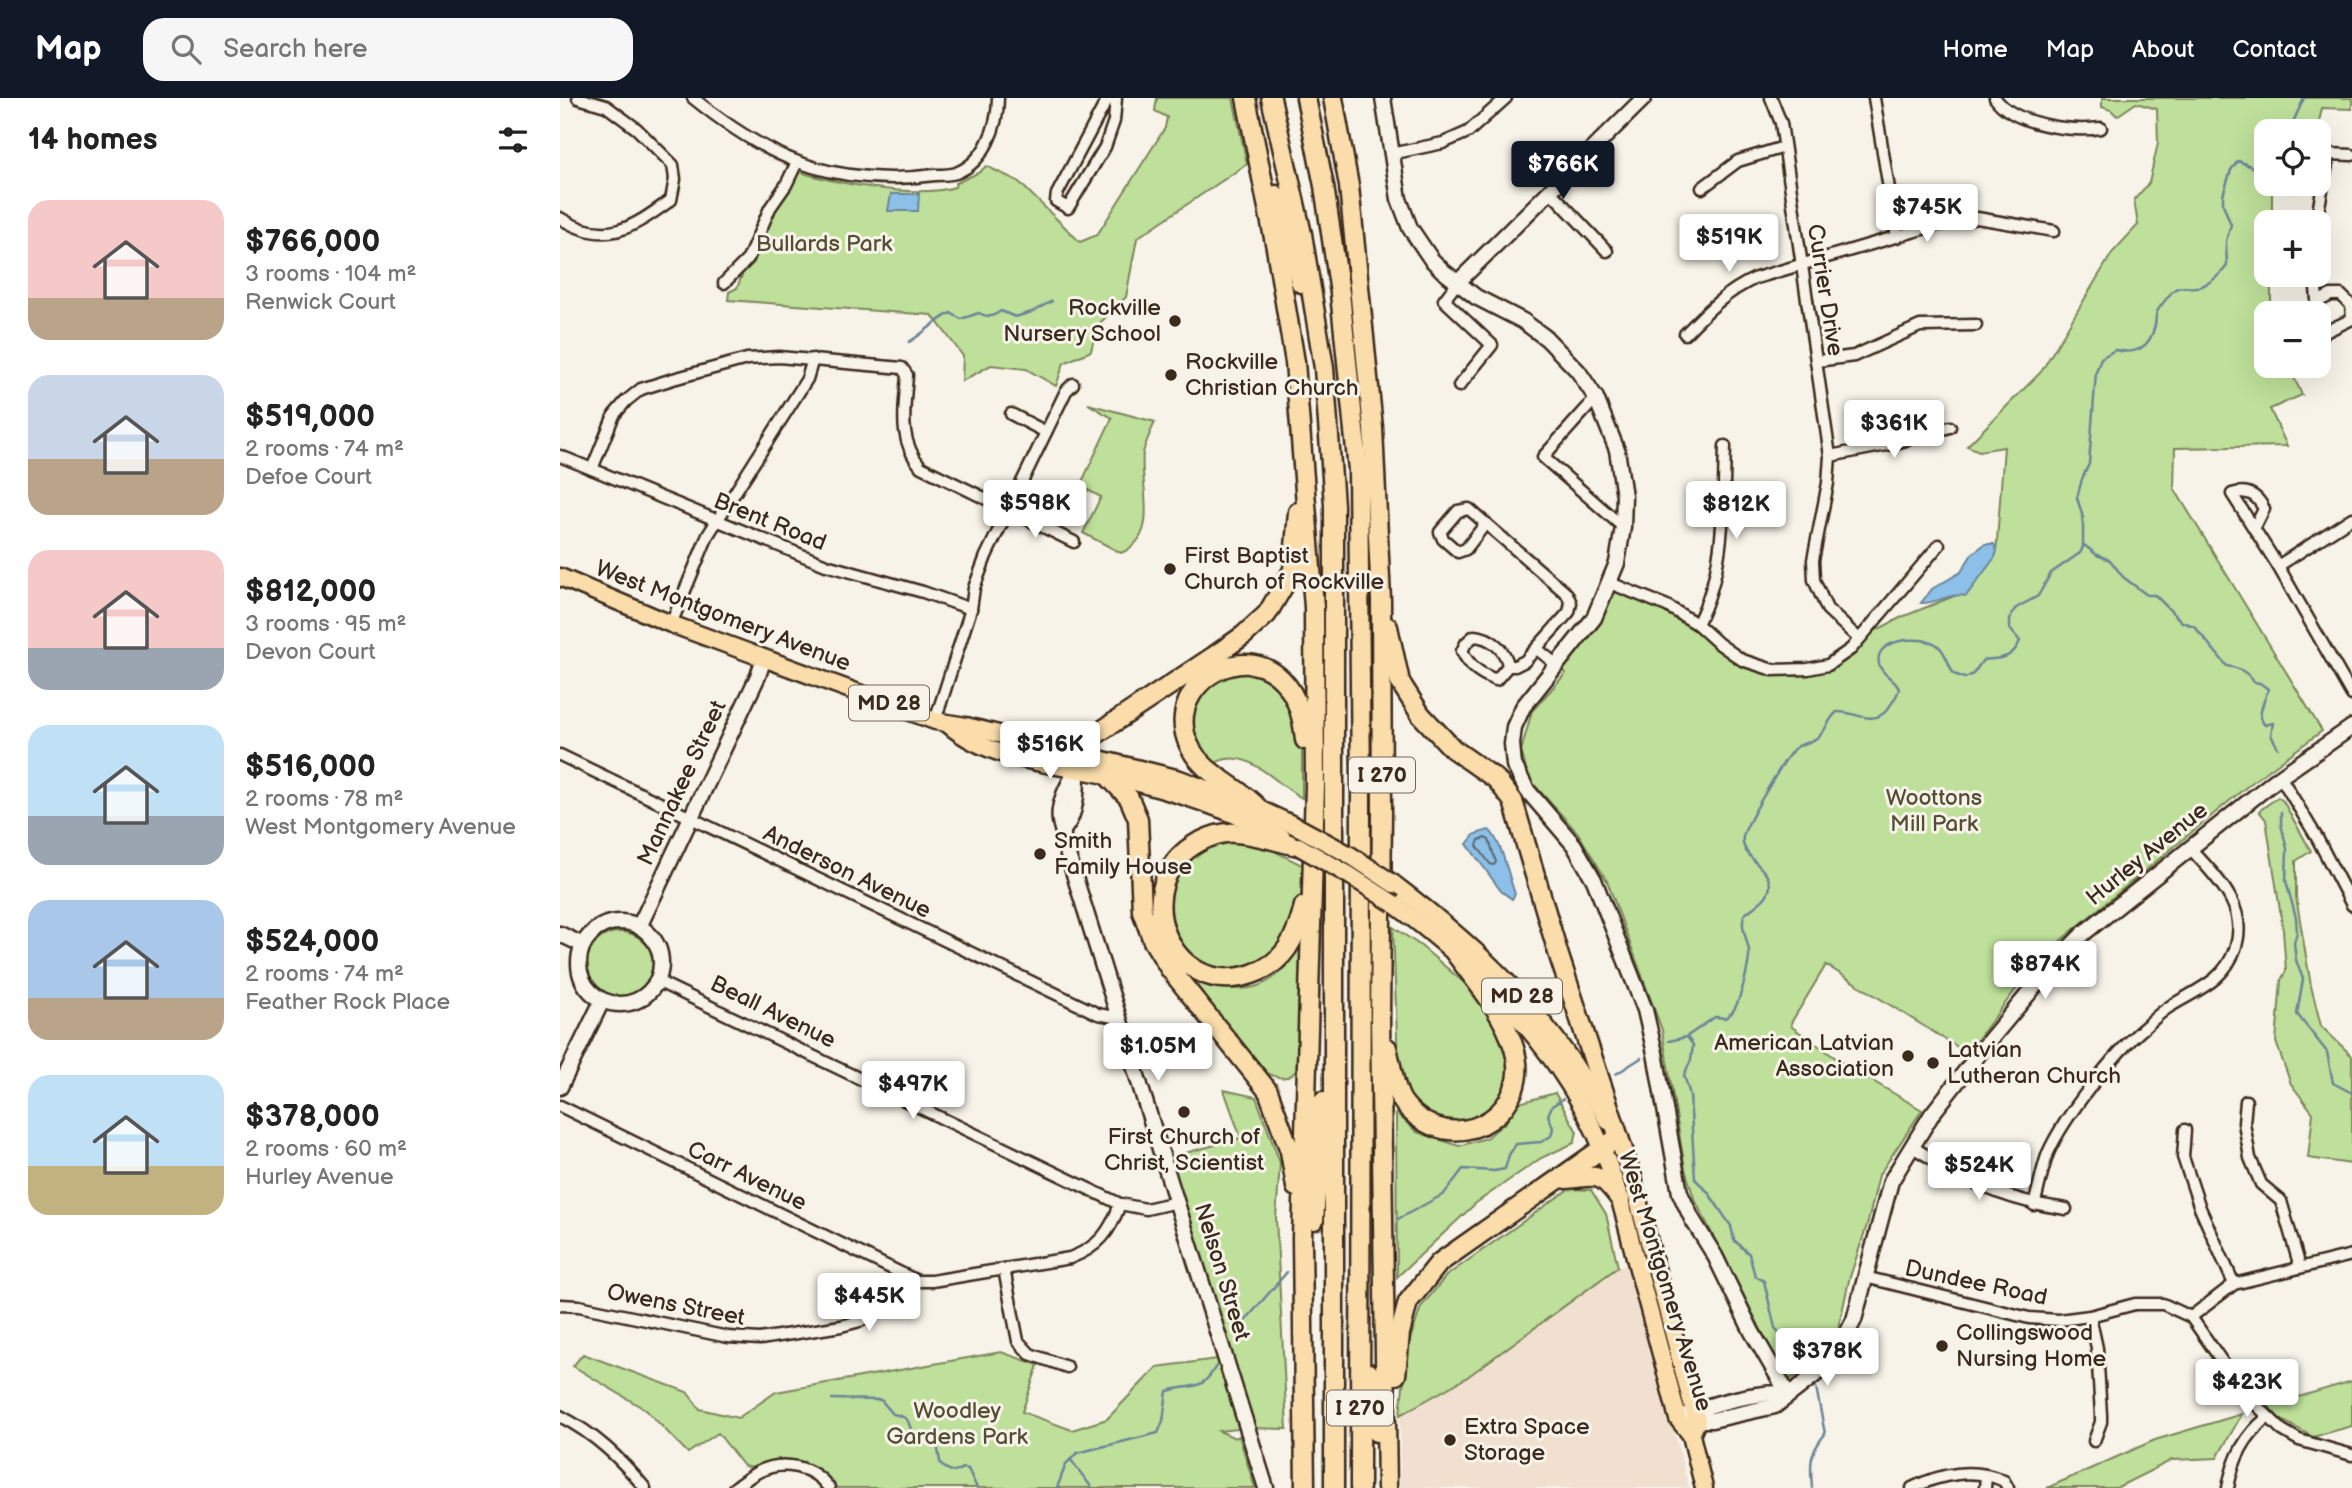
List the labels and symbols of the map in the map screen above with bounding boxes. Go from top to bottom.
pin: $766K [1514,141,1612,201]
pin: $745K [1878,184,1976,244]
pin: $519K [1680,214,1778,274]
street label: Currier Drive [1801,222,1849,358]
park label: Bullards Park [756,230,893,258]
place label: Rockville Nursery School [1003,294,1161,348]
marker: Rockville Nursery School [1167,313,1183,329]
place label: Rockville Christian Church [1185,348,1358,402]
marker: Rockville Christian Church [1163,367,1179,383]
pin: $361K [1845,400,1943,460]
pin: $598K [986,480,1084,540]
pin: $812K [1687,482,1785,541]
street label: Brent Road [710,487,830,557]
place label: First Baptist Church of Rockville [1184,542,1384,596]
street label: West Montgomery Avenue [591,554,855,678]
marker: First Baptist Church of Rockville [1162,561,1178,577]
road number: MD 28 [849,686,929,720]
street label: Mannakee Street [632,696,732,870]
pin: $516K [1001,722,1099,781]
road number: I 270 [1349,758,1415,792]
park label: Woottons Mill Park [1886,784,1982,838]
street label: Hurley Avenue [2080,796,2214,912]
street label: Anderson Avenue [759,819,935,925]
place label: Smith Family House [1054,827,1192,881]
marker: Smith Family House [1032,846,1048,862]
pin: $874K [1996,942,2094,1001]
street label: Beall Avenue [706,970,840,1054]
road number: MD 28 [1482,978,1562,1014]
pin: $1.05M [1101,1024,1215,1083]
place label: American Latvian Association [1714,1029,1894,1083]
place label: Latvian Lutheran Church [1947,1036,2121,1090]
marker: American Latvian Association [1900,1048,1916,1064]
marker: Latvian Lutheran Church [1925,1055,1941,1071]
pin: $497K [864,1062,962,1121]
marker: First Church of Christ, Scientist [1176,1104,1192,1120]
place label: First Church of Christ, Scientist [1104,1123,1264,1177]
street label: Carr Avenue [683,1135,811,1217]
pin: $524K [1930,1142,2028,1202]
street label: West Montgomery Avenue [1612,1147,1718,1415]
street label: Nelson Street [1188,1200,1256,1344]
street label: Dundee Road [1902,1254,2050,1312]
pin: $445K [820,1274,918,1333]
street label: Owens Street [605,1278,747,1332]
place label: Collingswood Nursing Home [1956,1319,2106,1373]
pin: $378K [1778,1328,1876,1388]
marker: Collingswood Nursing Home [1934,1338,1950,1354]
pin: $423K [2198,1360,2296,1419]
road number: I 270 [1327,1390,1393,1426]
park label: Woodley Gardens Park [886,1397,1029,1451]
place label: Extra Space Storage [1464,1413,1590,1467]
marker: Extra Space Storage [1442,1432,1458,1448]

